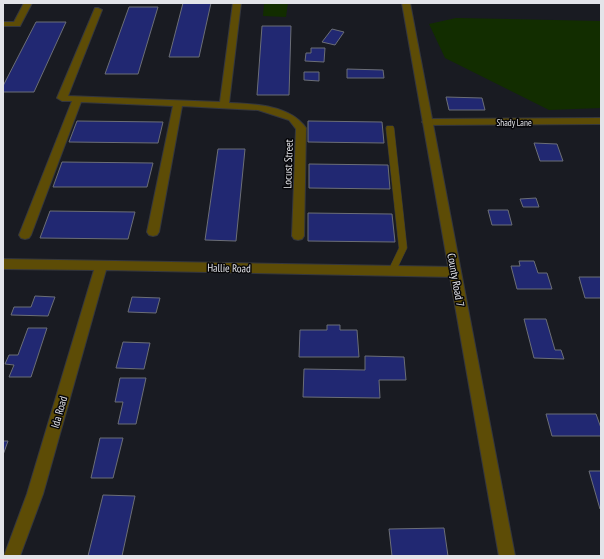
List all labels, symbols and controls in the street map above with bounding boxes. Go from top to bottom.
street label: Shady Lane [496,117,532,128]
street label: Locust Street [280,139,296,189]
street label: County Road 7 [444,252,468,308]
street label: Hallie Road [207,261,251,275]
street label: Ida Road [48,394,70,430]

